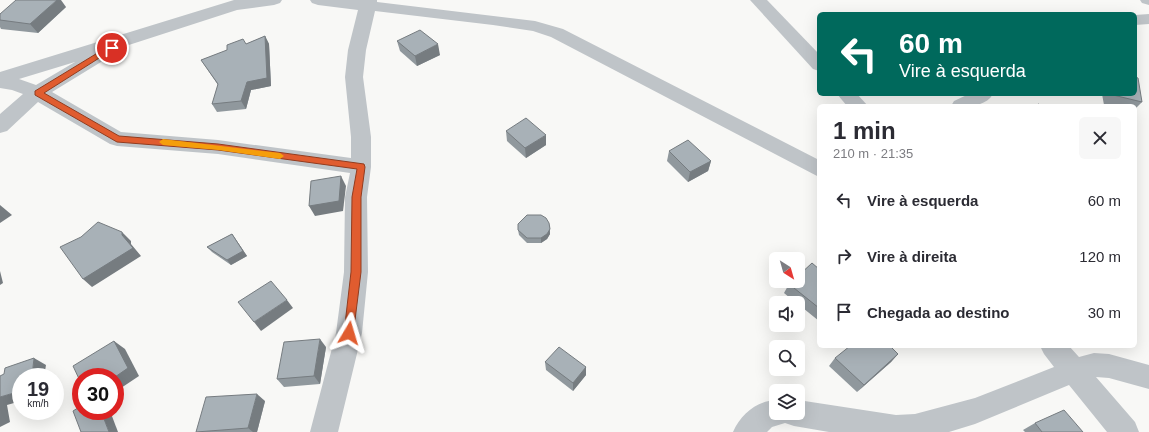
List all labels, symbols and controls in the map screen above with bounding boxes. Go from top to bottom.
icon: left [833,28,885,80]
text: 60 m [899,28,963,59]
pin [95,31,129,65]
icon: arrive [101,37,123,59]
text: Vire à esquerda [899,61,1026,81]
text: 1 min [833,117,896,144]
button: close [1079,117,1121,159]
text: 210 m · 21:35 [833,146,913,161]
icon: left [833,189,855,211]
text: Vire à esquerda [867,192,978,209]
text: 60 m [1088,192,1121,209]
icon: right [833,245,855,267]
text: Vire à direita [867,248,957,265]
text: 120 m [1079,248,1121,265]
north arrow [769,252,805,288]
map controls [769,252,805,420]
button: sound [769,296,805,332]
icon: arrive [833,301,855,323]
text: Chegada ao destino [867,304,1010,321]
text: 30 m [1088,304,1121,321]
position arrow [328,312,370,354]
button: search [769,340,805,376]
speed limit sign: 30 [72,368,124,420]
text: 19 [27,378,49,400]
button: layers [769,384,805,420]
text: km/h [27,398,49,409]

